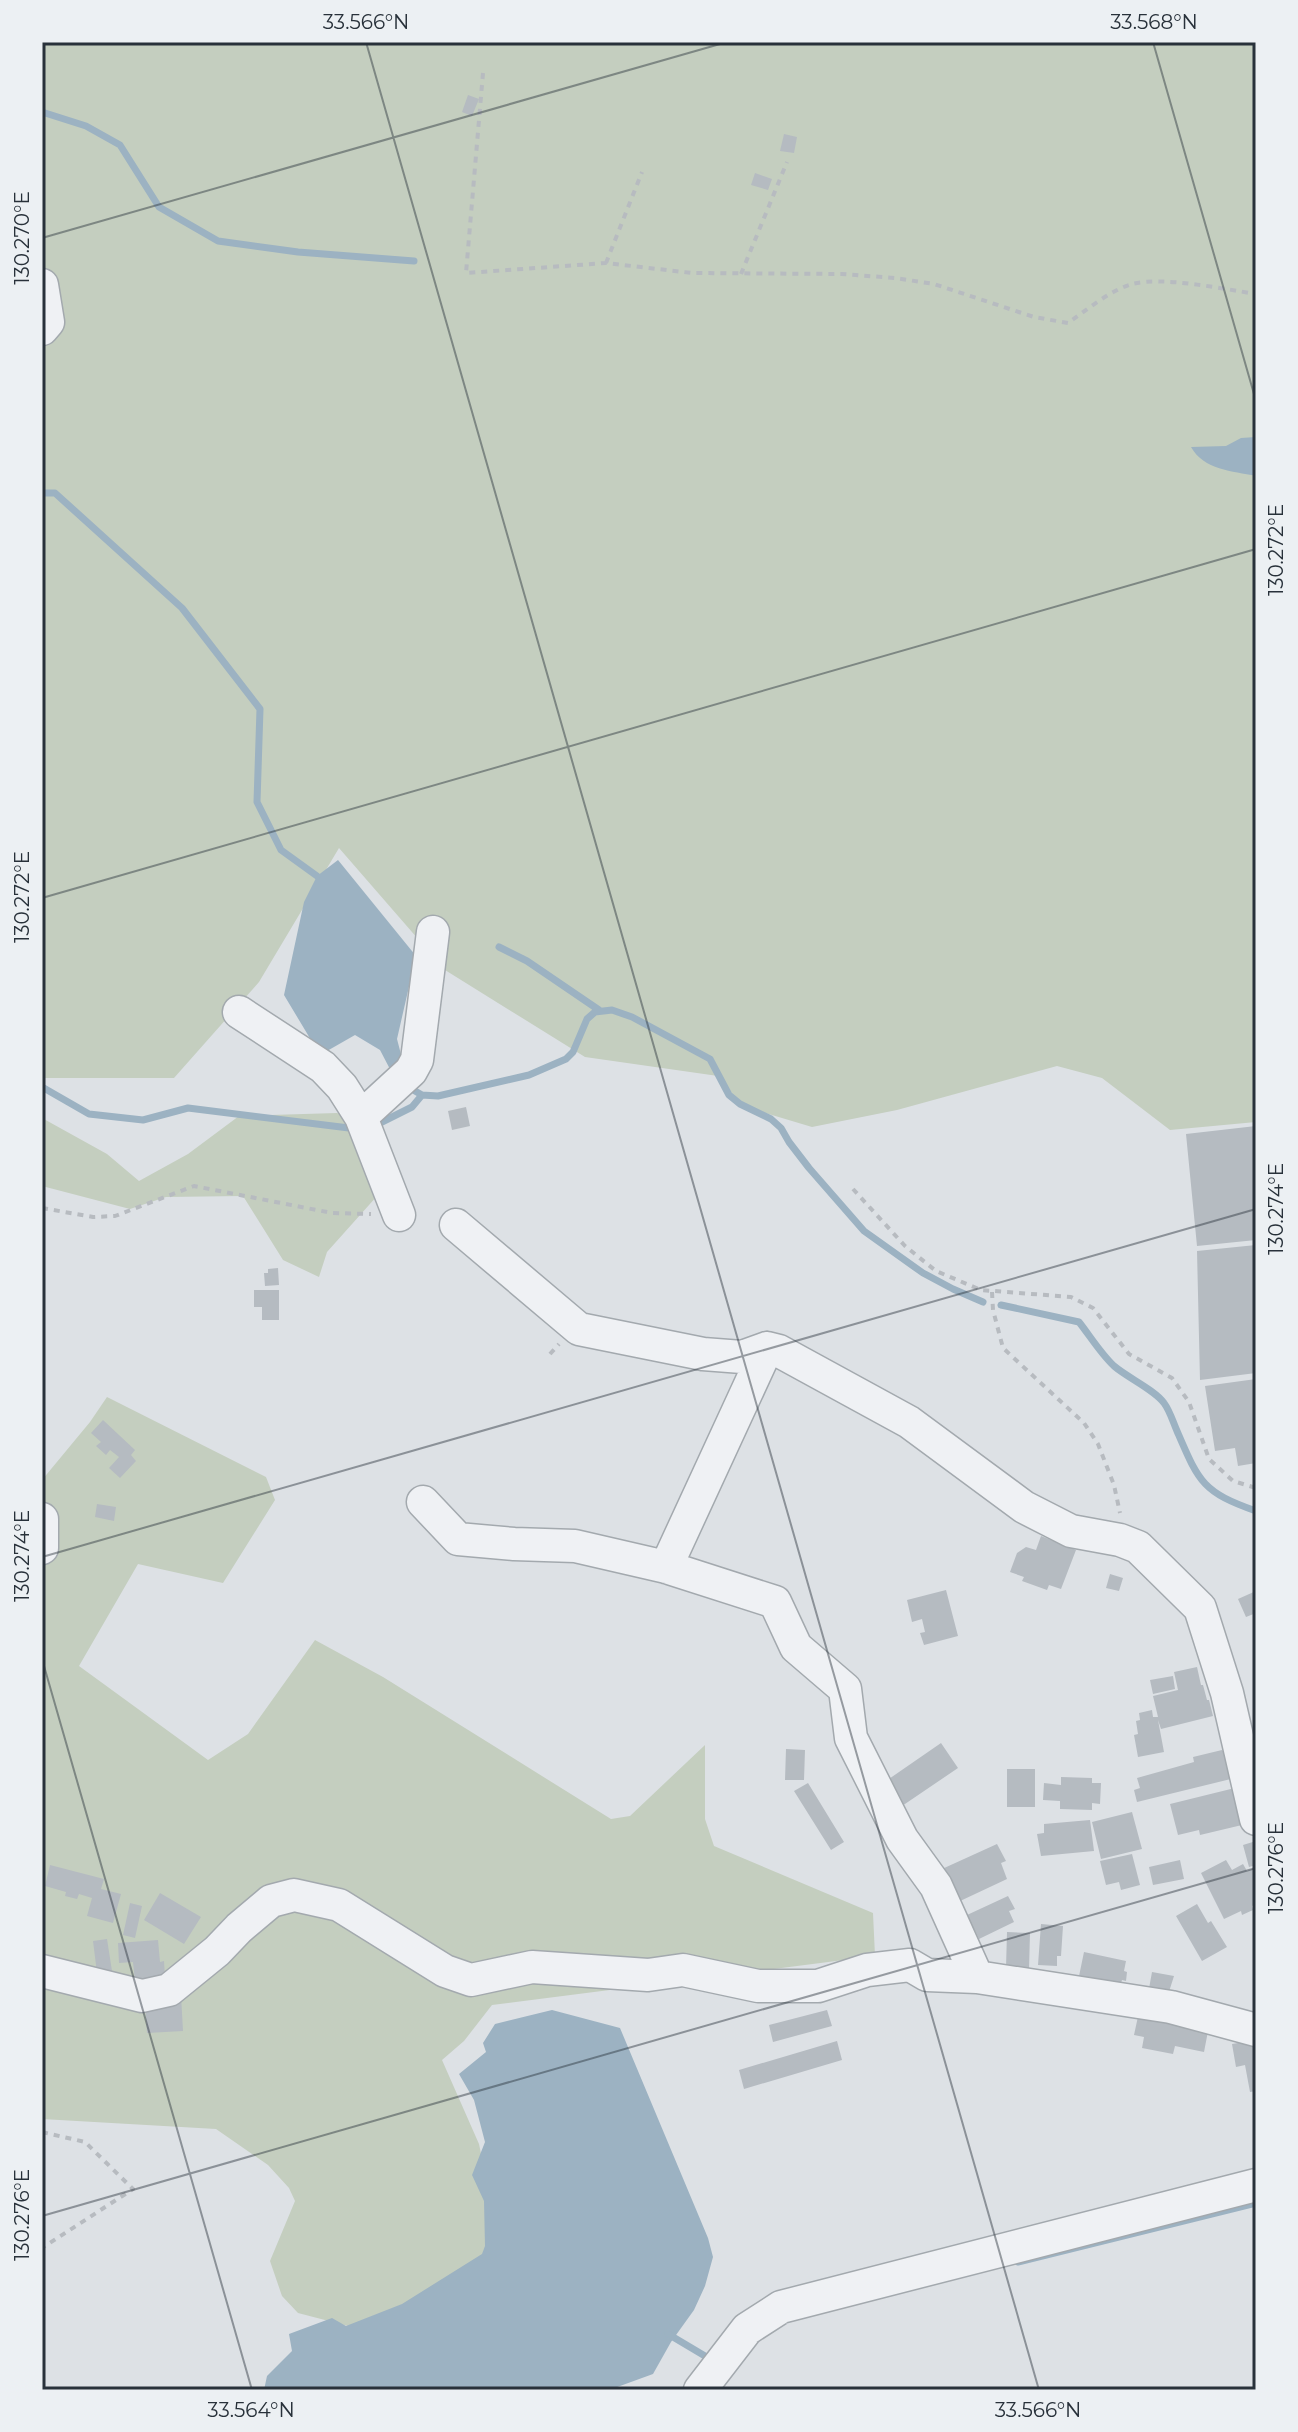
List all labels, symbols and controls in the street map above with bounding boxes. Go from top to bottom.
text: 33.566°N [323,10,409,34]
text: 33.568°N [1110,10,1198,34]
text: 130.270°E [10,191,34,285]
text: 130.272°E [1264,504,1288,596]
text: 130.272°E [10,851,34,943]
text: 130.274°E [1264,1163,1288,1255]
text: 130.274°E [10,1510,34,1602]
text: 130.276°E [1264,1822,1288,1914]
text: 130.276°E [10,2169,34,2261]
text: 33.564°N [207,2398,295,2422]
text: 33.566°N [995,2398,1081,2422]

